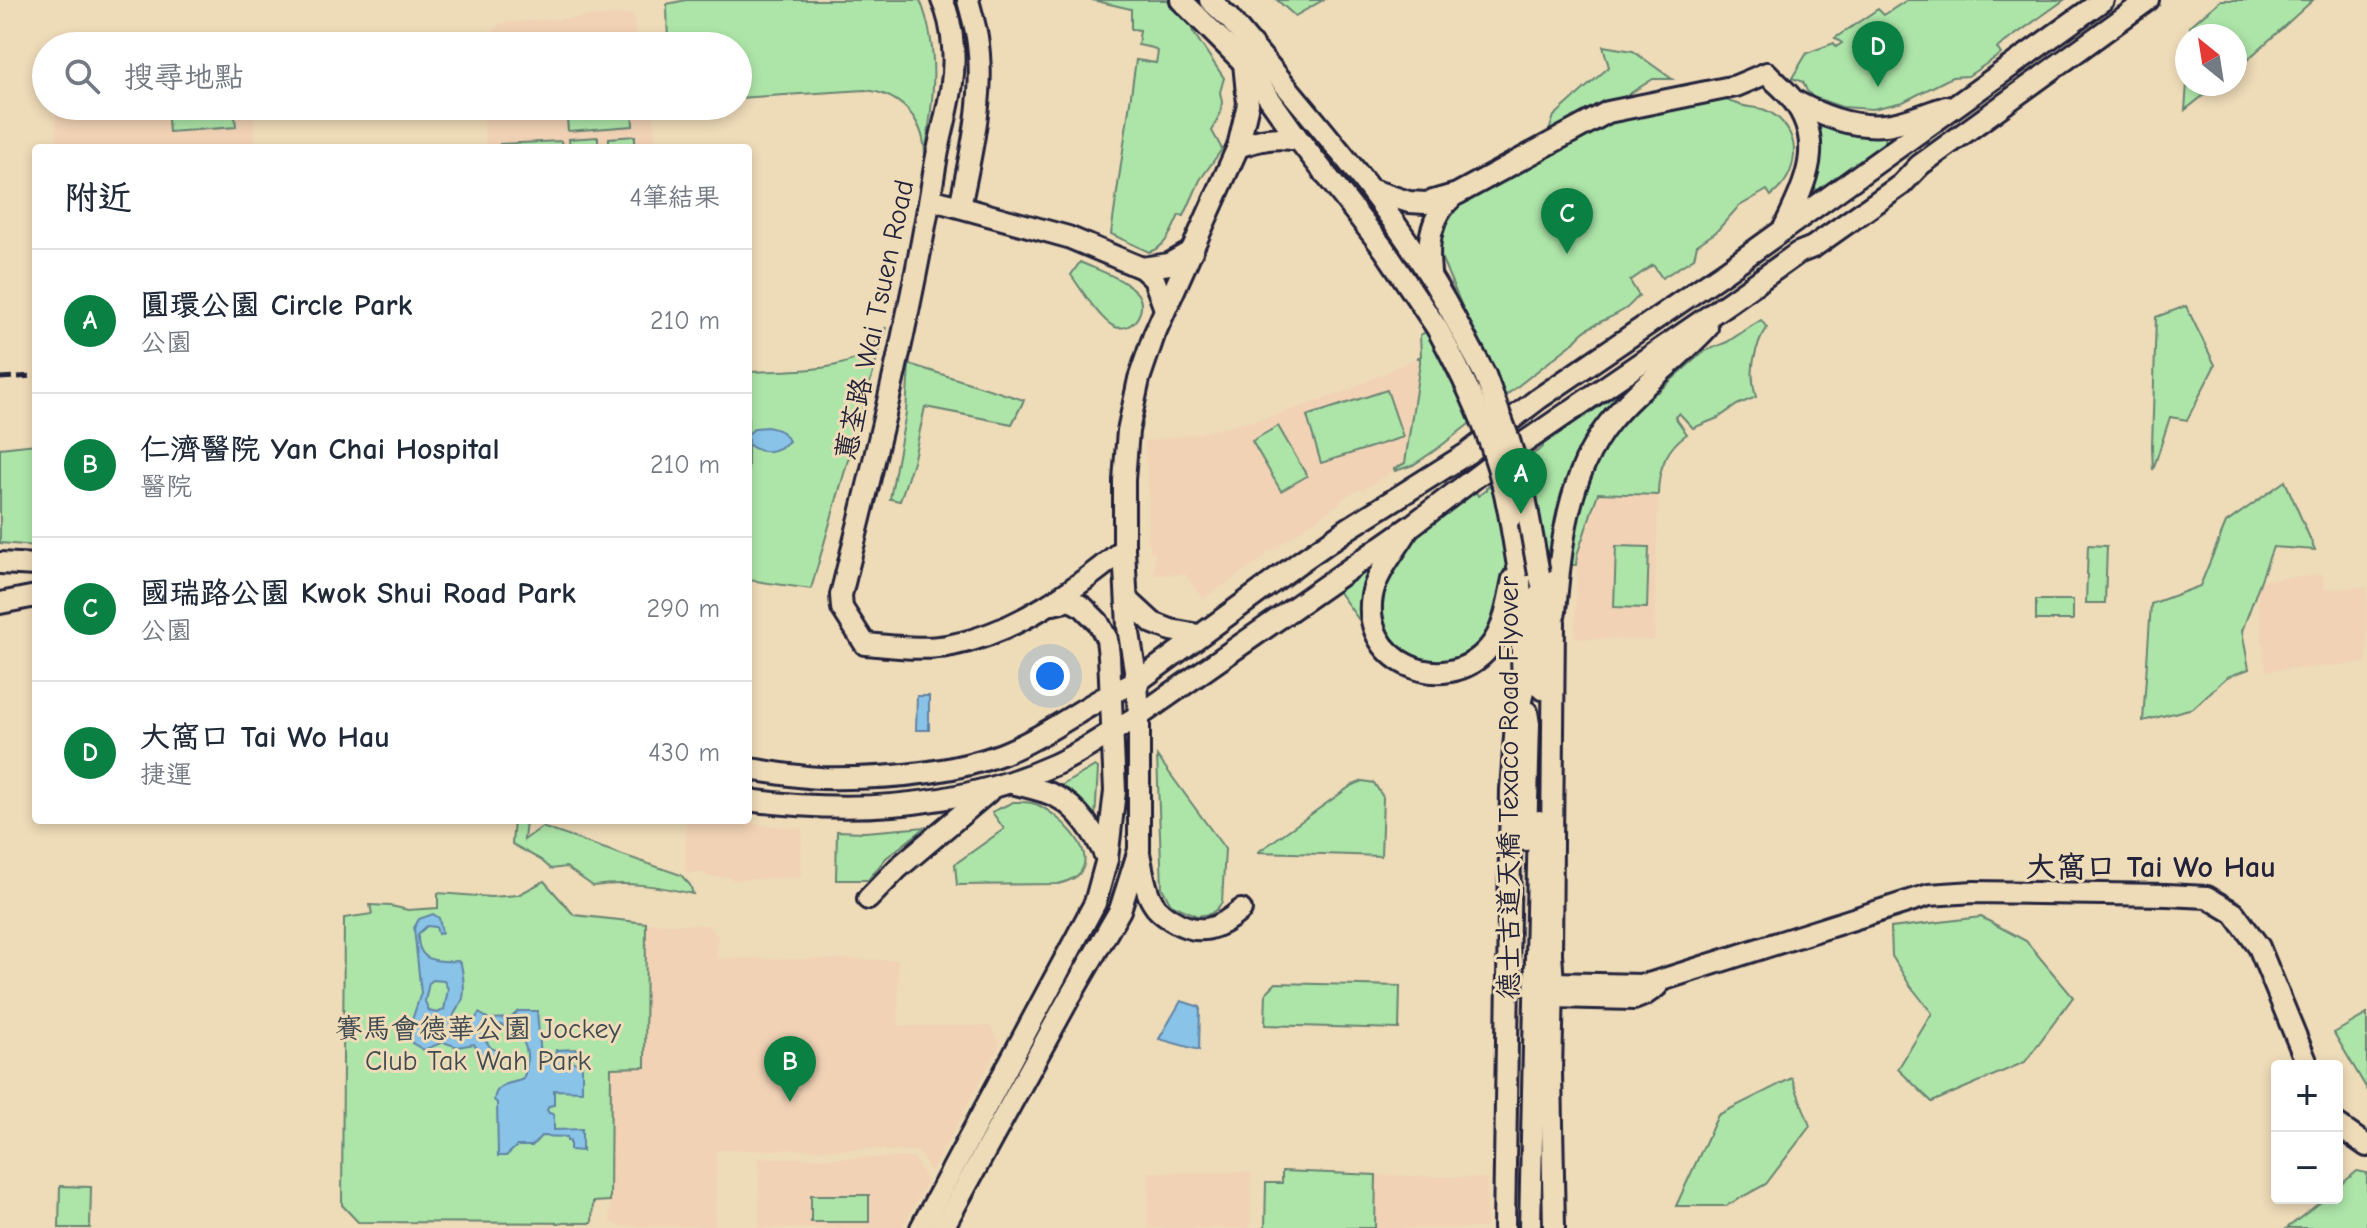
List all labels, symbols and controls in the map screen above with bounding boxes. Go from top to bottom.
pin: D [1852,21,1904,87]
north arrow [2175,24,2247,96]
search box [32,32,752,120]
icon: search [60,54,104,98]
text: 搜尋地點 [124,60,244,95]
street label: 蕙荃路 Wai Tsuen Road [830,177,920,463]
text: 附近 [64,178,132,218]
text: 4筆結果 [629,183,720,213]
pin: C [1541,188,1593,254]
text: 圓環公園 Circle Park [140,288,412,323]
text: A [83,306,97,336]
text: 210 m [650,306,720,336]
text: 公園 [140,328,192,358]
text: 仁濟醫院 Yan Chai Hospital [140,432,500,467]
pin: A [1495,448,1547,514]
text: B [82,450,98,480]
text: 210 m [650,450,720,480]
text: 醫院 [140,472,192,502]
text: 國瑞路公園 Kwok Shui Road Park [140,576,576,611]
street label: 德士古道天橋 Texaco Road Flyover [1493,576,1525,1000]
text: C [82,594,98,624]
text: 290 m [647,594,720,624]
text: 公園 [140,616,192,646]
your location [1030,656,1070,696]
text: 大窩口 Tai Wo Hau [140,720,390,755]
text: D [82,738,98,768]
text: 430 m [648,738,720,768]
text: 捷運 [140,760,192,790]
district label: 大窩口 Tai Wo Hau [2026,850,2276,885]
park label: 賽馬會德華公園 Jockey Club Tak Wah Park [335,1013,621,1077]
pin: B [764,1036,816,1102]
map controls [2271,1060,2343,1204]
button: + [2271,1060,2343,1132]
button: − [2271,1132,2343,1204]

